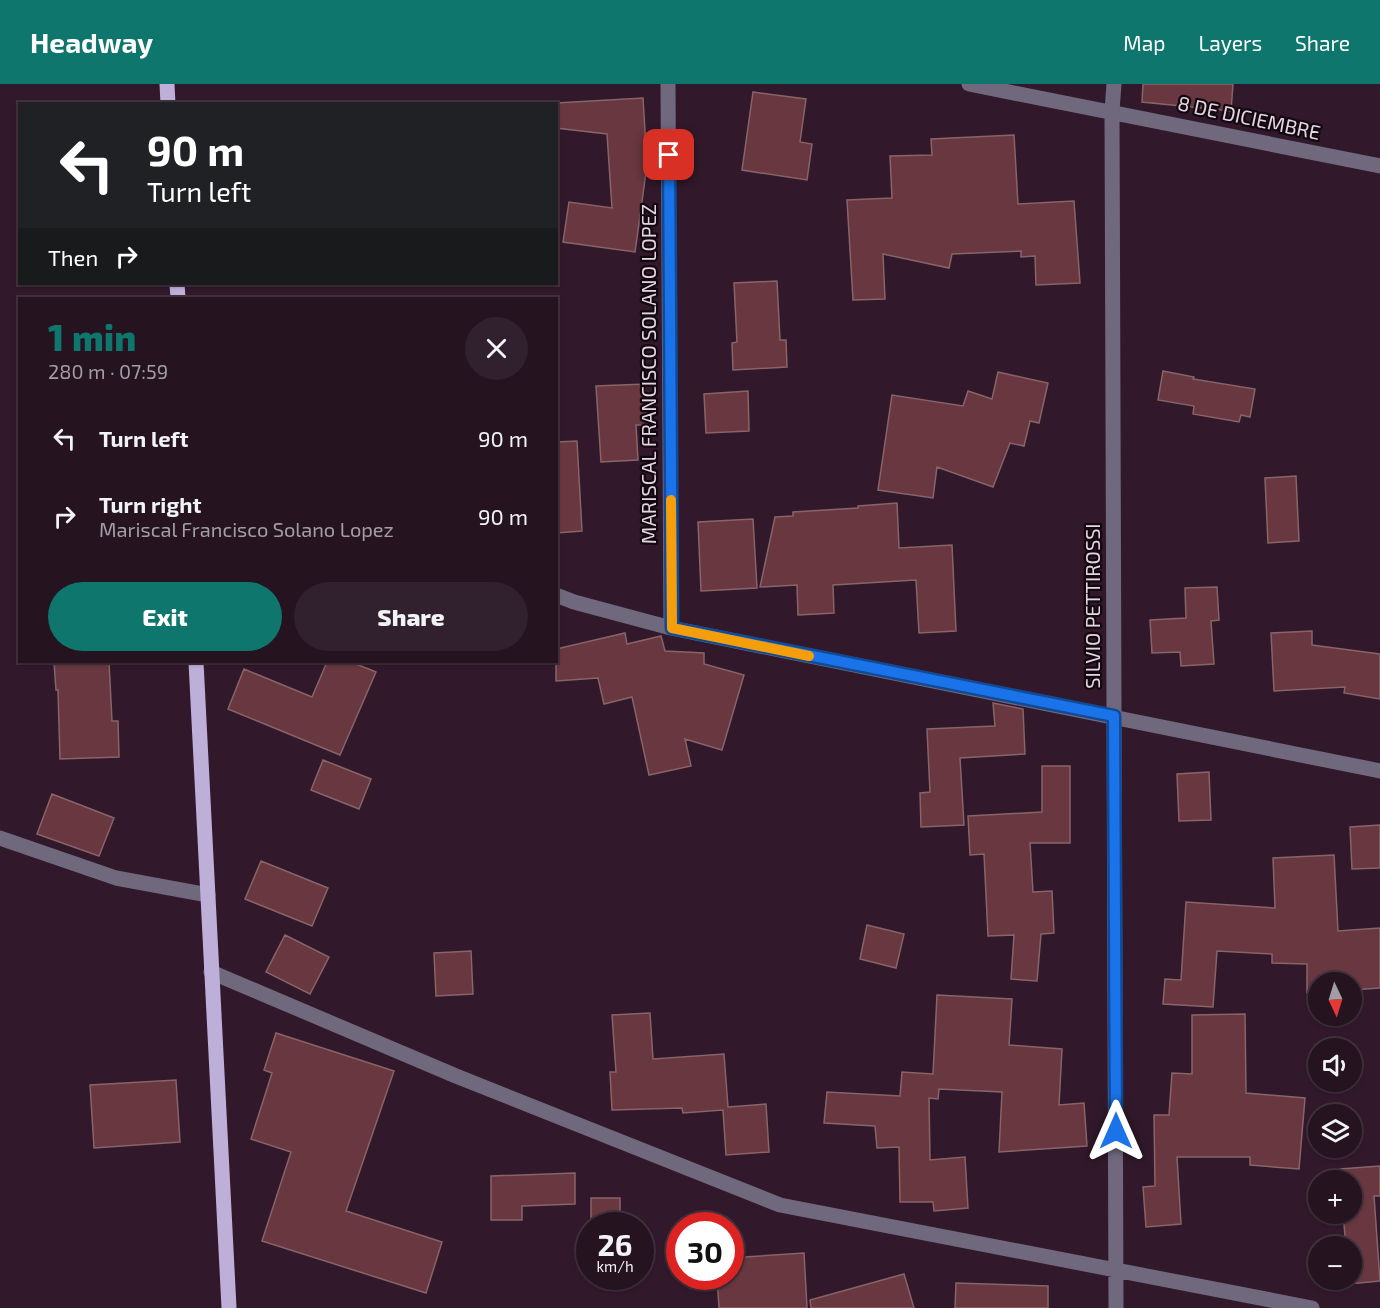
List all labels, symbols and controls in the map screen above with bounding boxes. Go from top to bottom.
text: Headway [30,25,153,59]
text: Map [1123,30,1165,55]
text: Layers [1198,30,1262,55]
text: Share [1295,30,1350,55]
street label: 8 DE DICIEMBRE [1176,90,1323,144]
text: 90 m [147,124,244,174]
icon: left [48,126,126,204]
pin [643,129,694,180]
icon: arrive [652,138,685,171]
text: Turn left [147,175,251,207]
street label: MARISCAL FRANCISCO SOLANO LOPEZ [636,204,660,544]
icon: right [110,240,143,273]
text: Then [48,244,98,270]
text: 1 min [48,315,136,358]
button: close [465,317,528,380]
text: 280 m · 07:59 [48,359,168,383]
icon: left [48,422,81,455]
text: Turn left [99,425,188,451]
text: 90 m [478,425,528,451]
text: Turn right [99,491,201,517]
icon: right [48,500,81,533]
text: 90 m [478,503,528,529]
text: Mariscal Francisco Solano Lopez [99,517,394,541]
street label: SILVIO PETTIROSSI [1080,523,1104,689]
button: Exit [48,582,282,651]
button: Share [294,582,528,651]
north arrow [1308,972,1362,1026]
map controls [1308,972,1362,1290]
button: sound [1308,1038,1362,1092]
position arrow [1084,1099,1148,1163]
button: layers [1308,1104,1362,1158]
button: + [1308,1170,1362,1224]
speed limit sign: 30 [666,1212,744,1290]
text: 26 [597,1226,633,1262]
button: − [1308,1236,1362,1290]
text: km/h [596,1257,634,1275]

